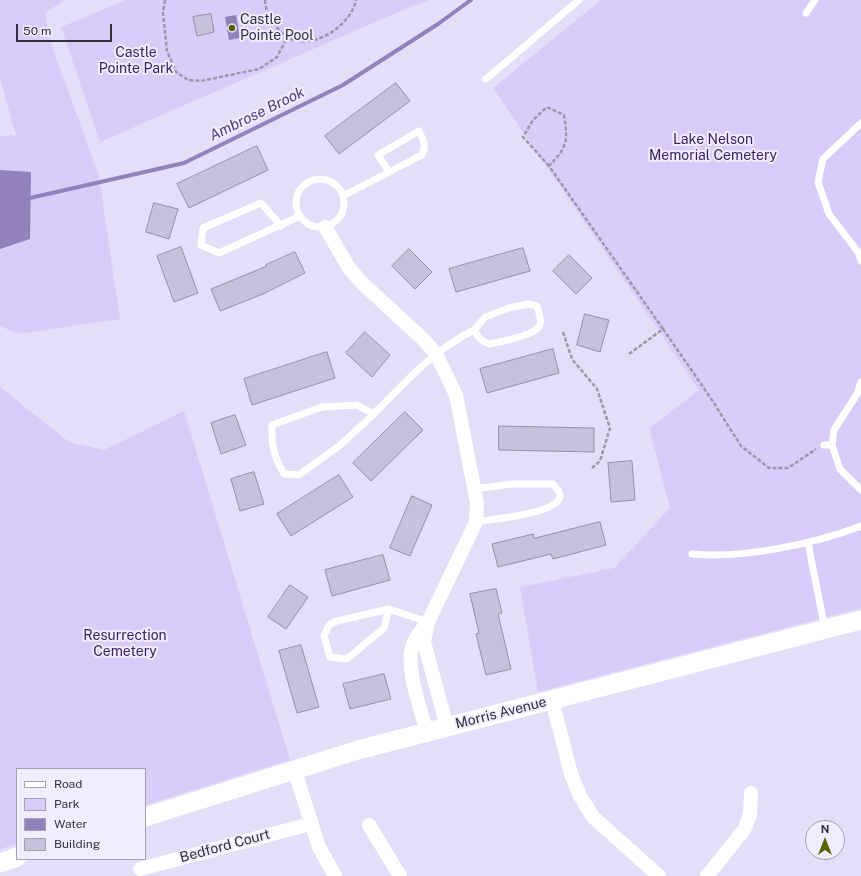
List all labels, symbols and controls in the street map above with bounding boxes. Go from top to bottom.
place label: Castle Pointe Pool [240,12,313,44]
scale bar [18,16,114,42]
marker: Castle Pointe Pool [227,23,237,33]
text: 50 m [23,24,51,38]
park label: Castle Pointe Park [99,45,173,78]
water label: Ambrose Brook [206,83,308,145]
park label: Lake Nelson Memorial Cemetery [649,132,777,164]
park label: Resurrection Cemetery [83,628,167,660]
street label: Morris Avenue [454,694,548,732]
legend [16,768,146,860]
text: Road [54,777,82,791]
text: Park [54,797,80,811]
text: Water [54,817,87,831]
north arrow [805,820,845,860]
text: N [821,823,829,835]
street label: Bedford Court [178,826,272,866]
text: Building [54,837,100,851]

